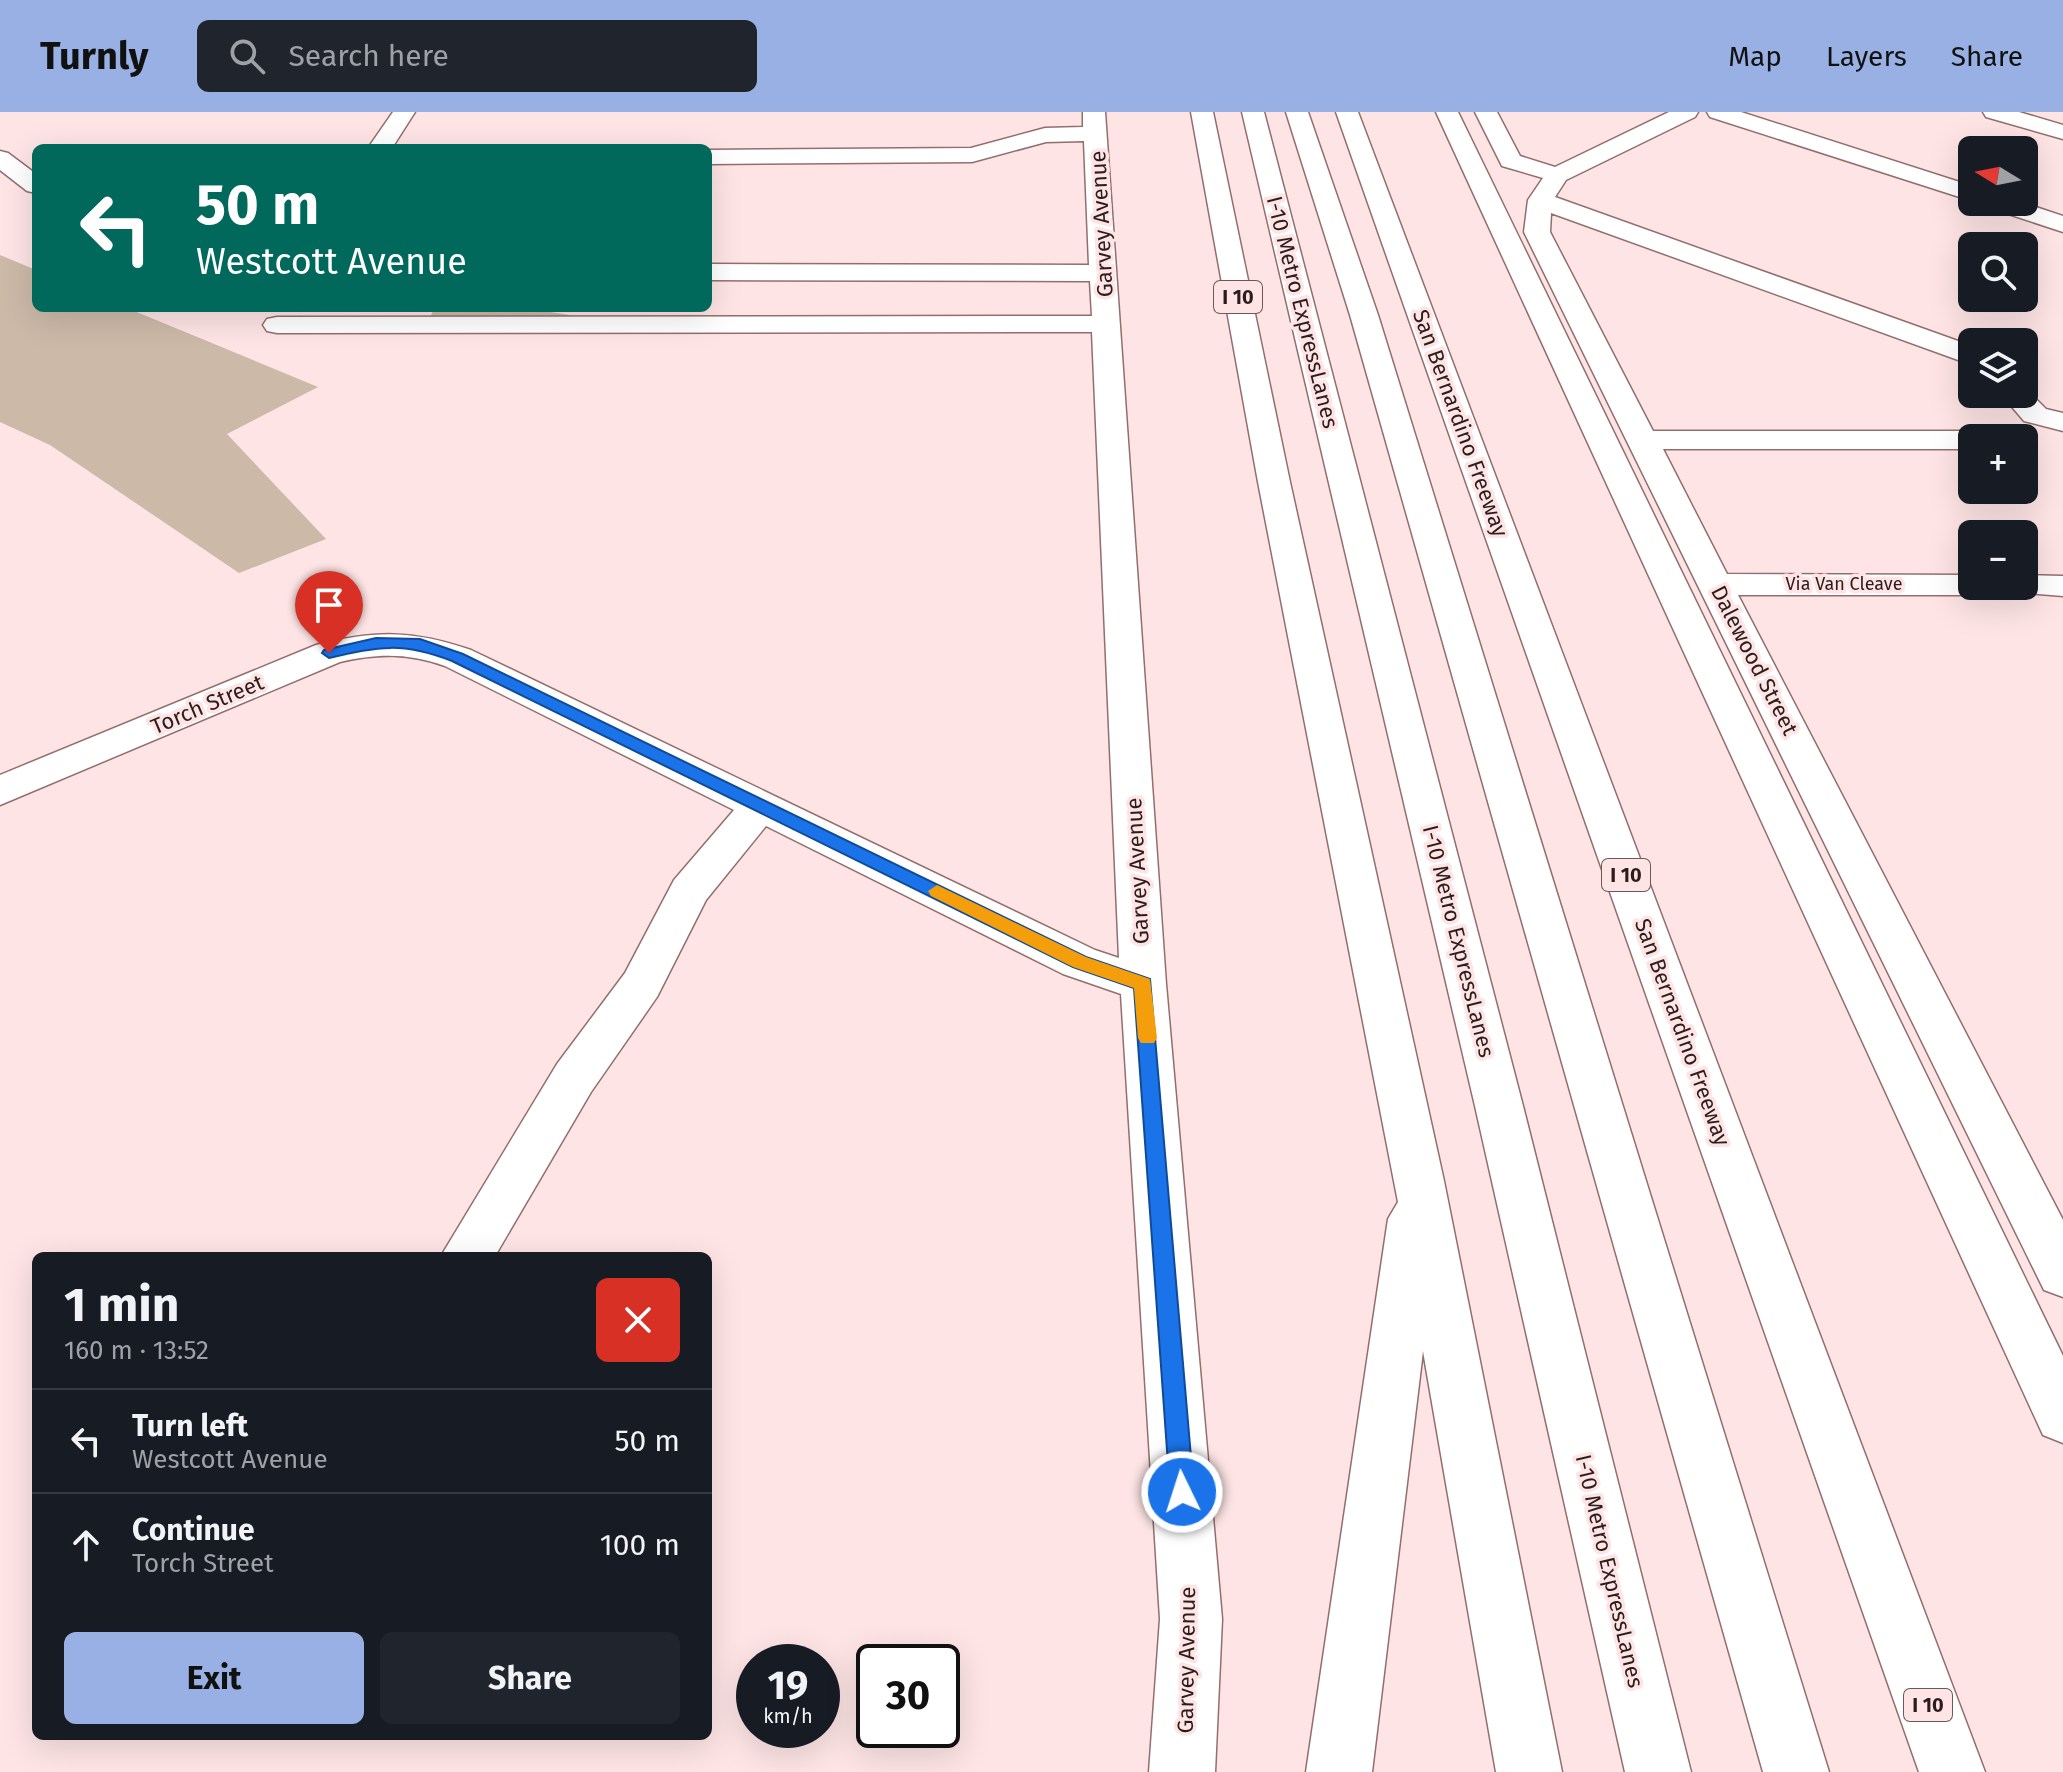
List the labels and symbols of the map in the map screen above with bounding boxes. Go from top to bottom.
north arrow [1958,136,2038,216]
street label: Garvey Avenue [1084,150,1119,298]
street label: I-10 Metro ExpressLanes [1261,193,1344,431]
road number: I 10 [1214,281,1262,313]
street label: San Bernardino Freeway [1407,306,1514,541]
pin [295,571,363,653]
street label: Via Van Cleave [1786,573,1902,595]
street label: Dalewood Street [1705,581,1804,740]
street label: Torch Street [147,669,268,740]
street label: Garvey Avenue [1120,797,1155,945]
street label: I-10 Metro ExpressLanes [1417,822,1500,1060]
road number: I 10 [1602,859,1650,891]
street label: San Bernardino Freeway [1629,915,1736,1150]
position arrow [1140,1450,1224,1534]
street label: I-10 Metro ExpressLanes [1570,1452,1649,1690]
street label: Garvey Avenue [1172,1586,1201,1734]
speed limit sign: 30 [856,1644,960,1748]
road number: I 10 [1904,1689,1952,1721]

